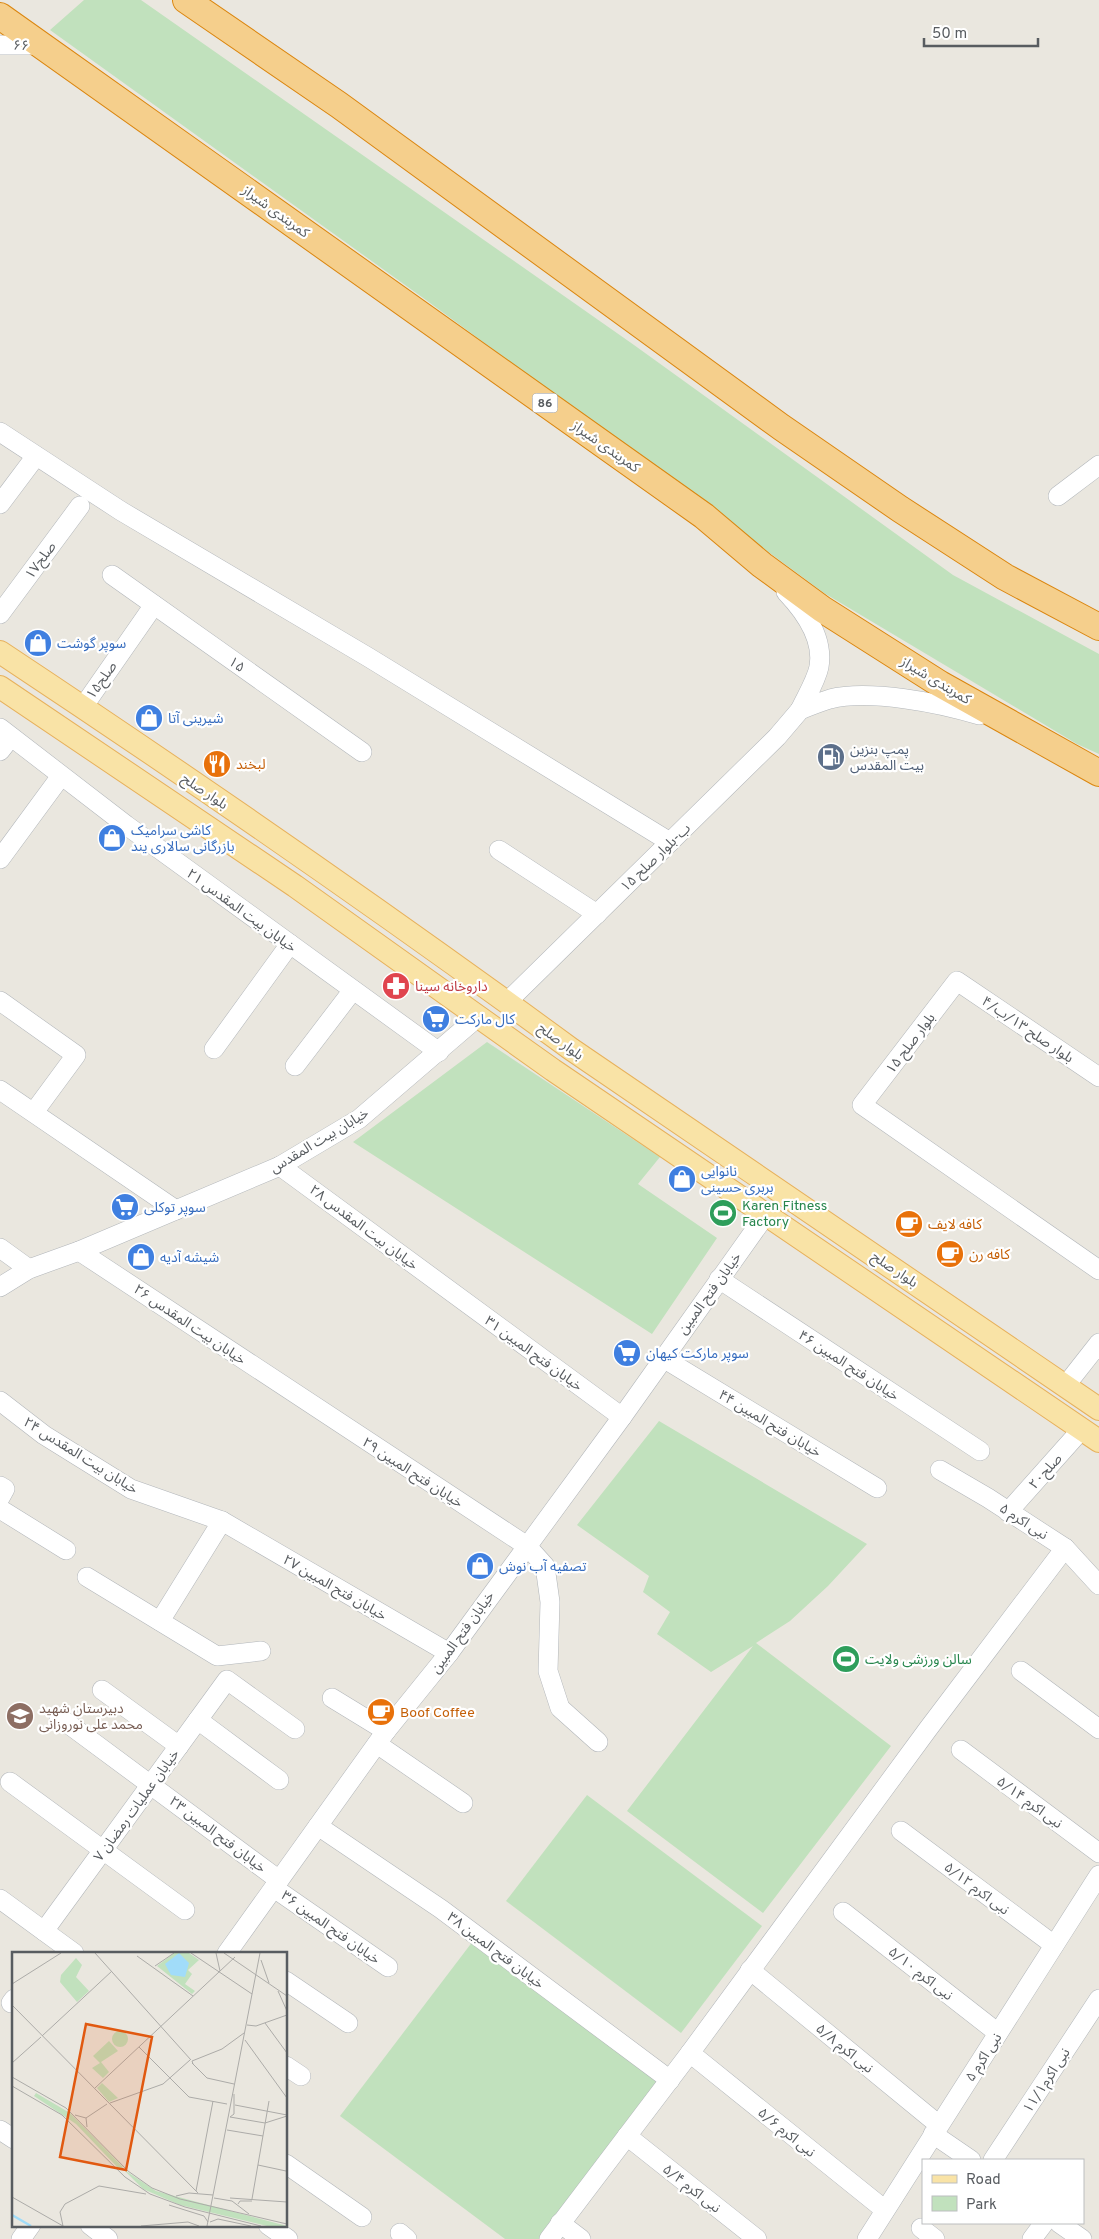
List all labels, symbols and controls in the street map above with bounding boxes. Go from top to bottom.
scale bar [924,15,1038,47]
text: 50 m [932,25,967,44]
street label: ۶۶ [13,38,29,55]
street label: کمربندی شیراز [237,182,312,242]
road number: 86 [532,393,558,412]
street label: کمربندی شیراز [567,417,642,477]
street label: صلح۱۷ [22,539,61,583]
shop icon: سوپر گوشت [23,628,53,658]
place label: سوپر گوشت [57,636,126,653]
street label: کمربندی شیراز [896,653,974,709]
street label: ۱۵ [225,654,248,677]
street label: صلح۱۵ [83,659,122,703]
shop icon: شیرینی آتا [134,703,164,733]
place label: شیرینی آتا [168,711,223,728]
fuel station icon: پمپ بنزین بیت المقدس [816,742,846,772]
place label: پمپ بنزین بیت المقدس [850,742,924,775]
restaurant icon: لبخند [202,749,232,779]
place label: لبخند [236,757,266,774]
street label: بلوار صلح [177,771,231,815]
street label: ۱۵ ب-بلوار صلح [617,820,695,897]
shop icon: کاشی سرامیک بازرگانی سالاری یند [97,823,127,853]
place label: کاشی سرامیک بازرگانی سالاری یند [131,823,235,856]
street label: خیابان بیت المقدس ۲۱ [183,866,299,957]
pharmacy icon: داروخانه سینا [381,971,411,1001]
place label: داروخانه سینا [415,979,488,996]
street label: بلوار صلح ۱۳/ب/۴ [977,993,1077,1068]
supermarket icon: کال مارکت [421,1004,451,1034]
street label: بلوار صلح ۱۵ [883,1010,940,1078]
place label: کال مارکت [455,1012,515,1029]
street label: بلوار صلح [533,1020,586,1065]
street label: خیابان بیت المقدس [267,1105,372,1177]
shop icon: نانوایی بربری حسینی [667,1164,697,1194]
place label: نانوایی بربری حسینی [701,1164,774,1197]
street label: خیابان بیت المقدس ۲۸ [305,1182,421,1275]
supermarket icon: سوپر توکلی [110,1192,140,1222]
sports icon: Karen Fitness Factory [708,1198,738,1228]
place label: Karen Fitness Factory [742,1198,827,1231]
place label: سوپر توکلی [144,1200,206,1217]
cafe icon: کافه لایف [894,1209,924,1239]
place label: کافه لایف [928,1217,982,1234]
cafe icon: کافه رن [935,1239,965,1269]
shop icon: شیشه آدیه [126,1242,156,1272]
place label: کافه رن [969,1247,1010,1264]
street label: خیابان فتح المبین [675,1249,747,1339]
street label: بلوار صلح [867,1249,921,1293]
place label: شیشه آدیه [160,1250,219,1267]
street label: خیابان بیت المقدس ۲۶ [130,1281,248,1369]
street label: خیابان فتح المبین ۳۱ [480,1313,585,1396]
street label: خیابان فتح المبین ۴۶ [794,1327,902,1406]
supermarket icon: سوپر مارکت کیهان [612,1338,642,1368]
place label: سوپر مارکت کیهان [646,1346,749,1363]
street label: خیابان فتح المبین ۴۴ [714,1387,824,1462]
street label: خیابان بیت المقدس ۲۴ [20,1414,140,1498]
street label: خیابان فتح المبین ۲۹ [358,1434,466,1513]
street label: صلح۲۰ [1026,1450,1067,1494]
street label: نبی اکرم ۵ [995,1500,1051,1545]
shop icon: تصفیه آب نوش [465,1551,495,1581]
street label: خیابان فتح المبین ۲۷ [279,1552,389,1626]
place label: تصفیه آب نوش [499,1559,587,1576]
street label: خیابان فتح المبین [428,1588,500,1678]
sports icon: سالن ورزشی ولایت [831,1644,861,1674]
place label: سالن ورزشی ولایت [865,1652,972,1669]
cafe icon: Boof Coffee [366,1697,396,1727]
school or university icon: دبیرستان شهید محمد علی نوروزانی [5,1701,35,1731]
place label: دبیرستان شهید محمد علی نوروزانی [39,1701,143,1734]
place label: Boof Coffee [400,1705,475,1722]
street label: خیابان عملیات رمضان ۷ [91,1747,184,1865]
street label: نبی اکرم ۵/۱۴ [992,1774,1066,1834]
street label: خیابان فتح المبین ۲۳ [165,1793,269,1878]
street label: نبی اکرم ۵/۱۲ [940,1859,1012,1920]
street label: خیابان فتح المبین ۳۶ [277,1888,383,1969]
street label: خیابان فتح المبین ۳۸ [443,1909,547,1994]
street label: نبی اکرم ۵/۱۰ [884,1944,956,2006]
inset map [12,1952,288,2226]
street label: نبی اکرم ۵/۸ [811,2021,876,2078]
street label: نبی اکرم ۵ [962,2030,1007,2086]
street label: نبی اکرم۱۱/۱ [1020,2045,1075,2117]
street label: نبی اکرم ۵/۶ [753,2105,818,2162]
legend [922,2159,1084,2224]
street label: نبی اکرم ۵/۴ [658,2161,724,2218]
text: Road [966,2171,1001,2190]
text: Park [966,2196,997,2215]

